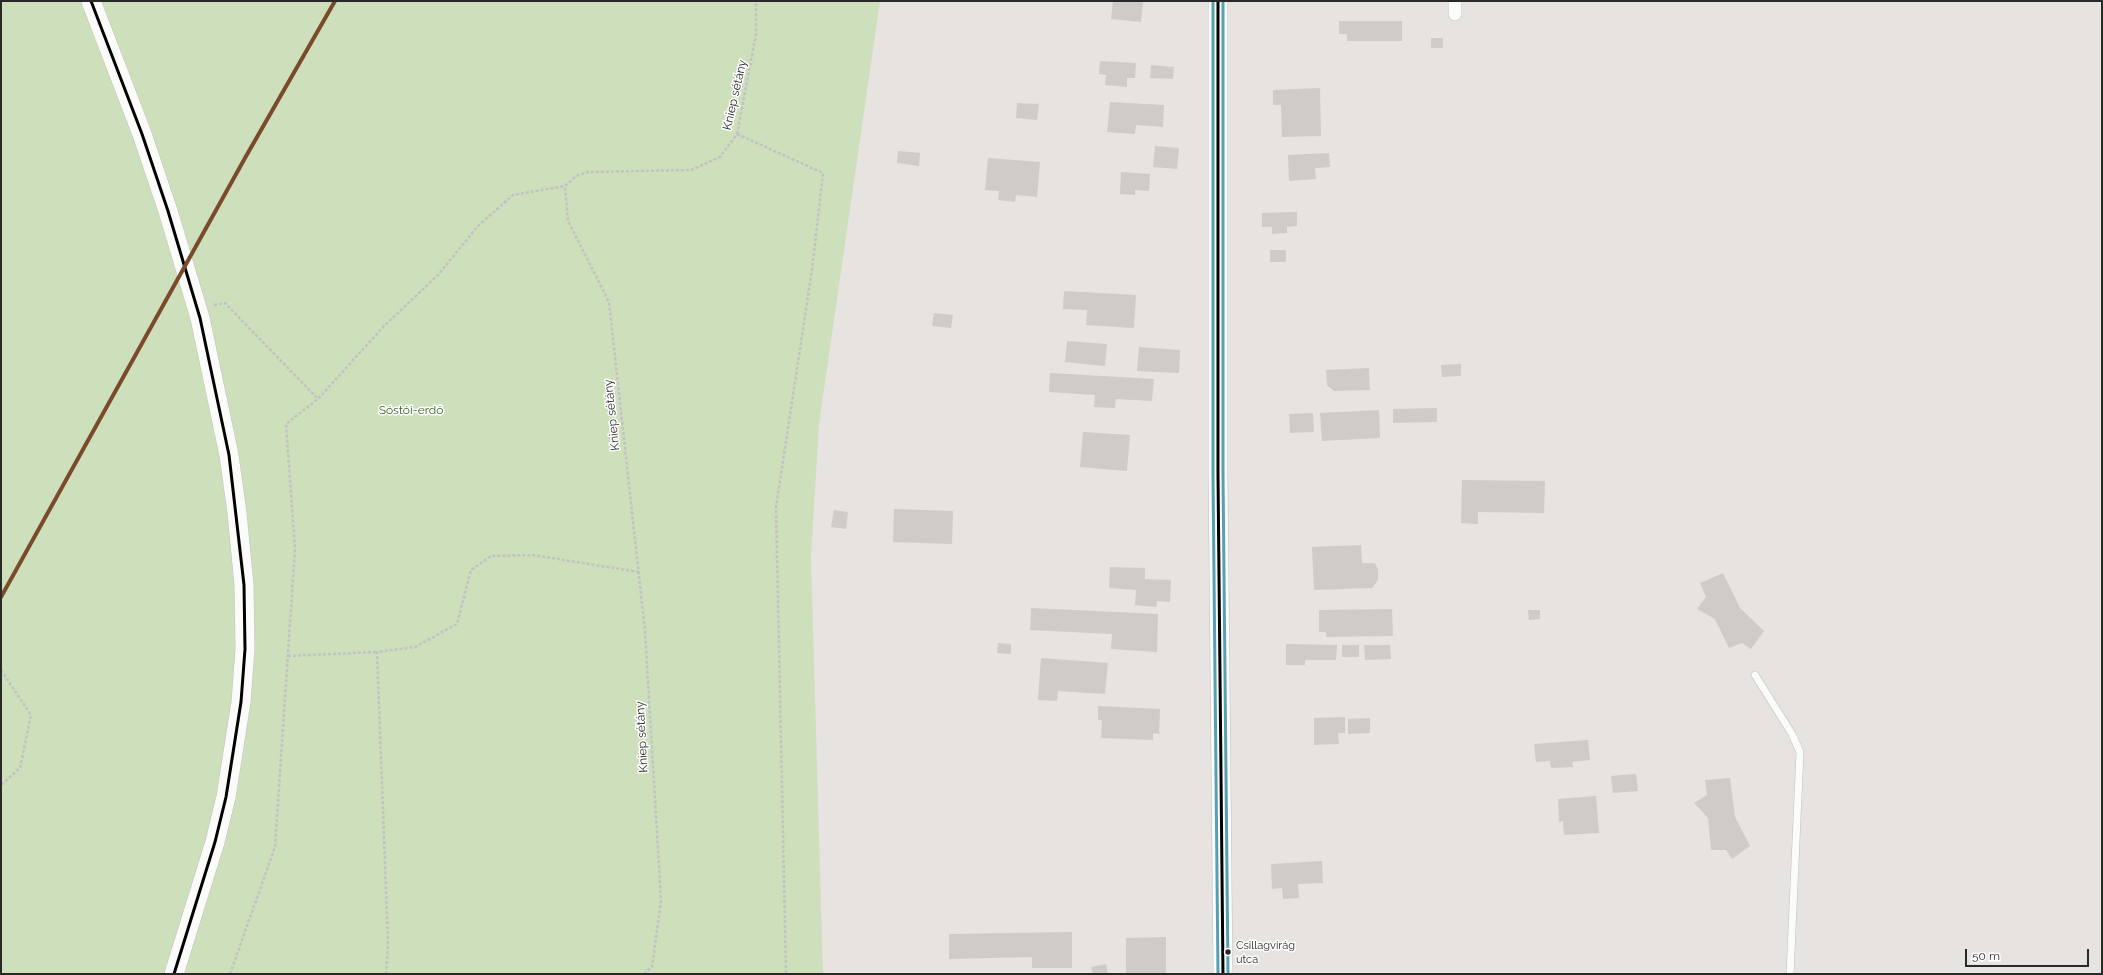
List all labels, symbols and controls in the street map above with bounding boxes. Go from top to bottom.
street label: Kniep sétány [720,59,750,131]
street label: Kniep sétány [601,379,623,451]
park label: Sóstói-erdő [379,403,443,417]
street label: Kniep sétány [633,701,651,773]
place label: Csillagvirág utca [1236,939,1295,965]
scale bar [1967,941,2091,967]
marker: Csillagvirág utca [1223,947,1233,957]
text: 50 m [1972,949,2000,963]

